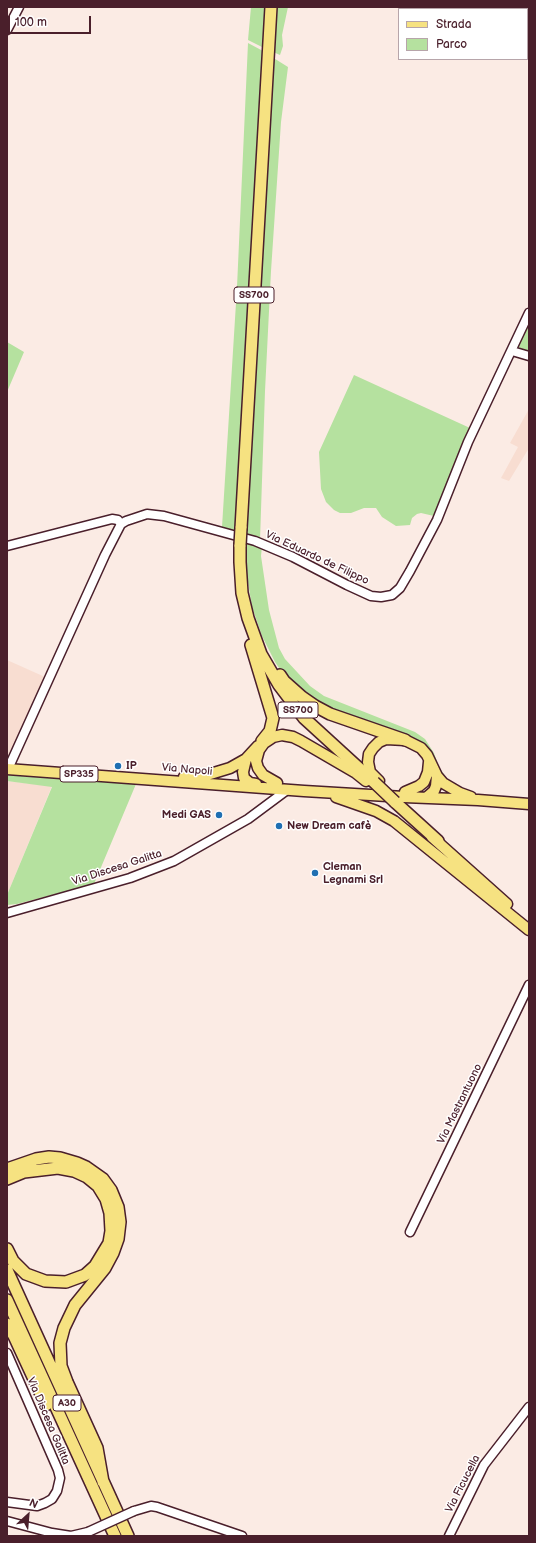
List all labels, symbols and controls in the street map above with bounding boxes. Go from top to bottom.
scale bar [10,8,93,34]
legend [398,8,528,60]
text: 100 m [15,15,47,30]
text: Strada [436,17,472,32]
text: Parco [436,37,467,52]
road number: SS700 [234,287,274,303]
street label: Via Eduardo de Filippo [263,528,371,588]
road number: SS700 [278,702,318,718]
place label: IP [126,759,137,773]
marker: IP [113,761,123,771]
street label: Via Napoli [161,761,213,779]
road number: SP335 [60,766,98,782]
place label: Medi GAS [162,808,211,822]
marker: Medi GAS [214,810,224,820]
place label: New Dream cafè [287,819,371,833]
marker: New Dream cafè [274,821,284,831]
street label: Via Discesa Galitta [70,847,164,889]
place label: Cleman Legnami Srl [323,860,383,886]
marker: Cleman Legnami Srl [310,868,320,878]
street label: Via Mastrantuono [435,1062,485,1146]
street label: Via Discesa Galitta [24,1375,72,1467]
road number: A30 [53,1395,81,1411]
street label: Via Ficucella [443,1453,483,1515]
north arrow [8,1495,48,1535]
text: N [27,1496,40,1511]

